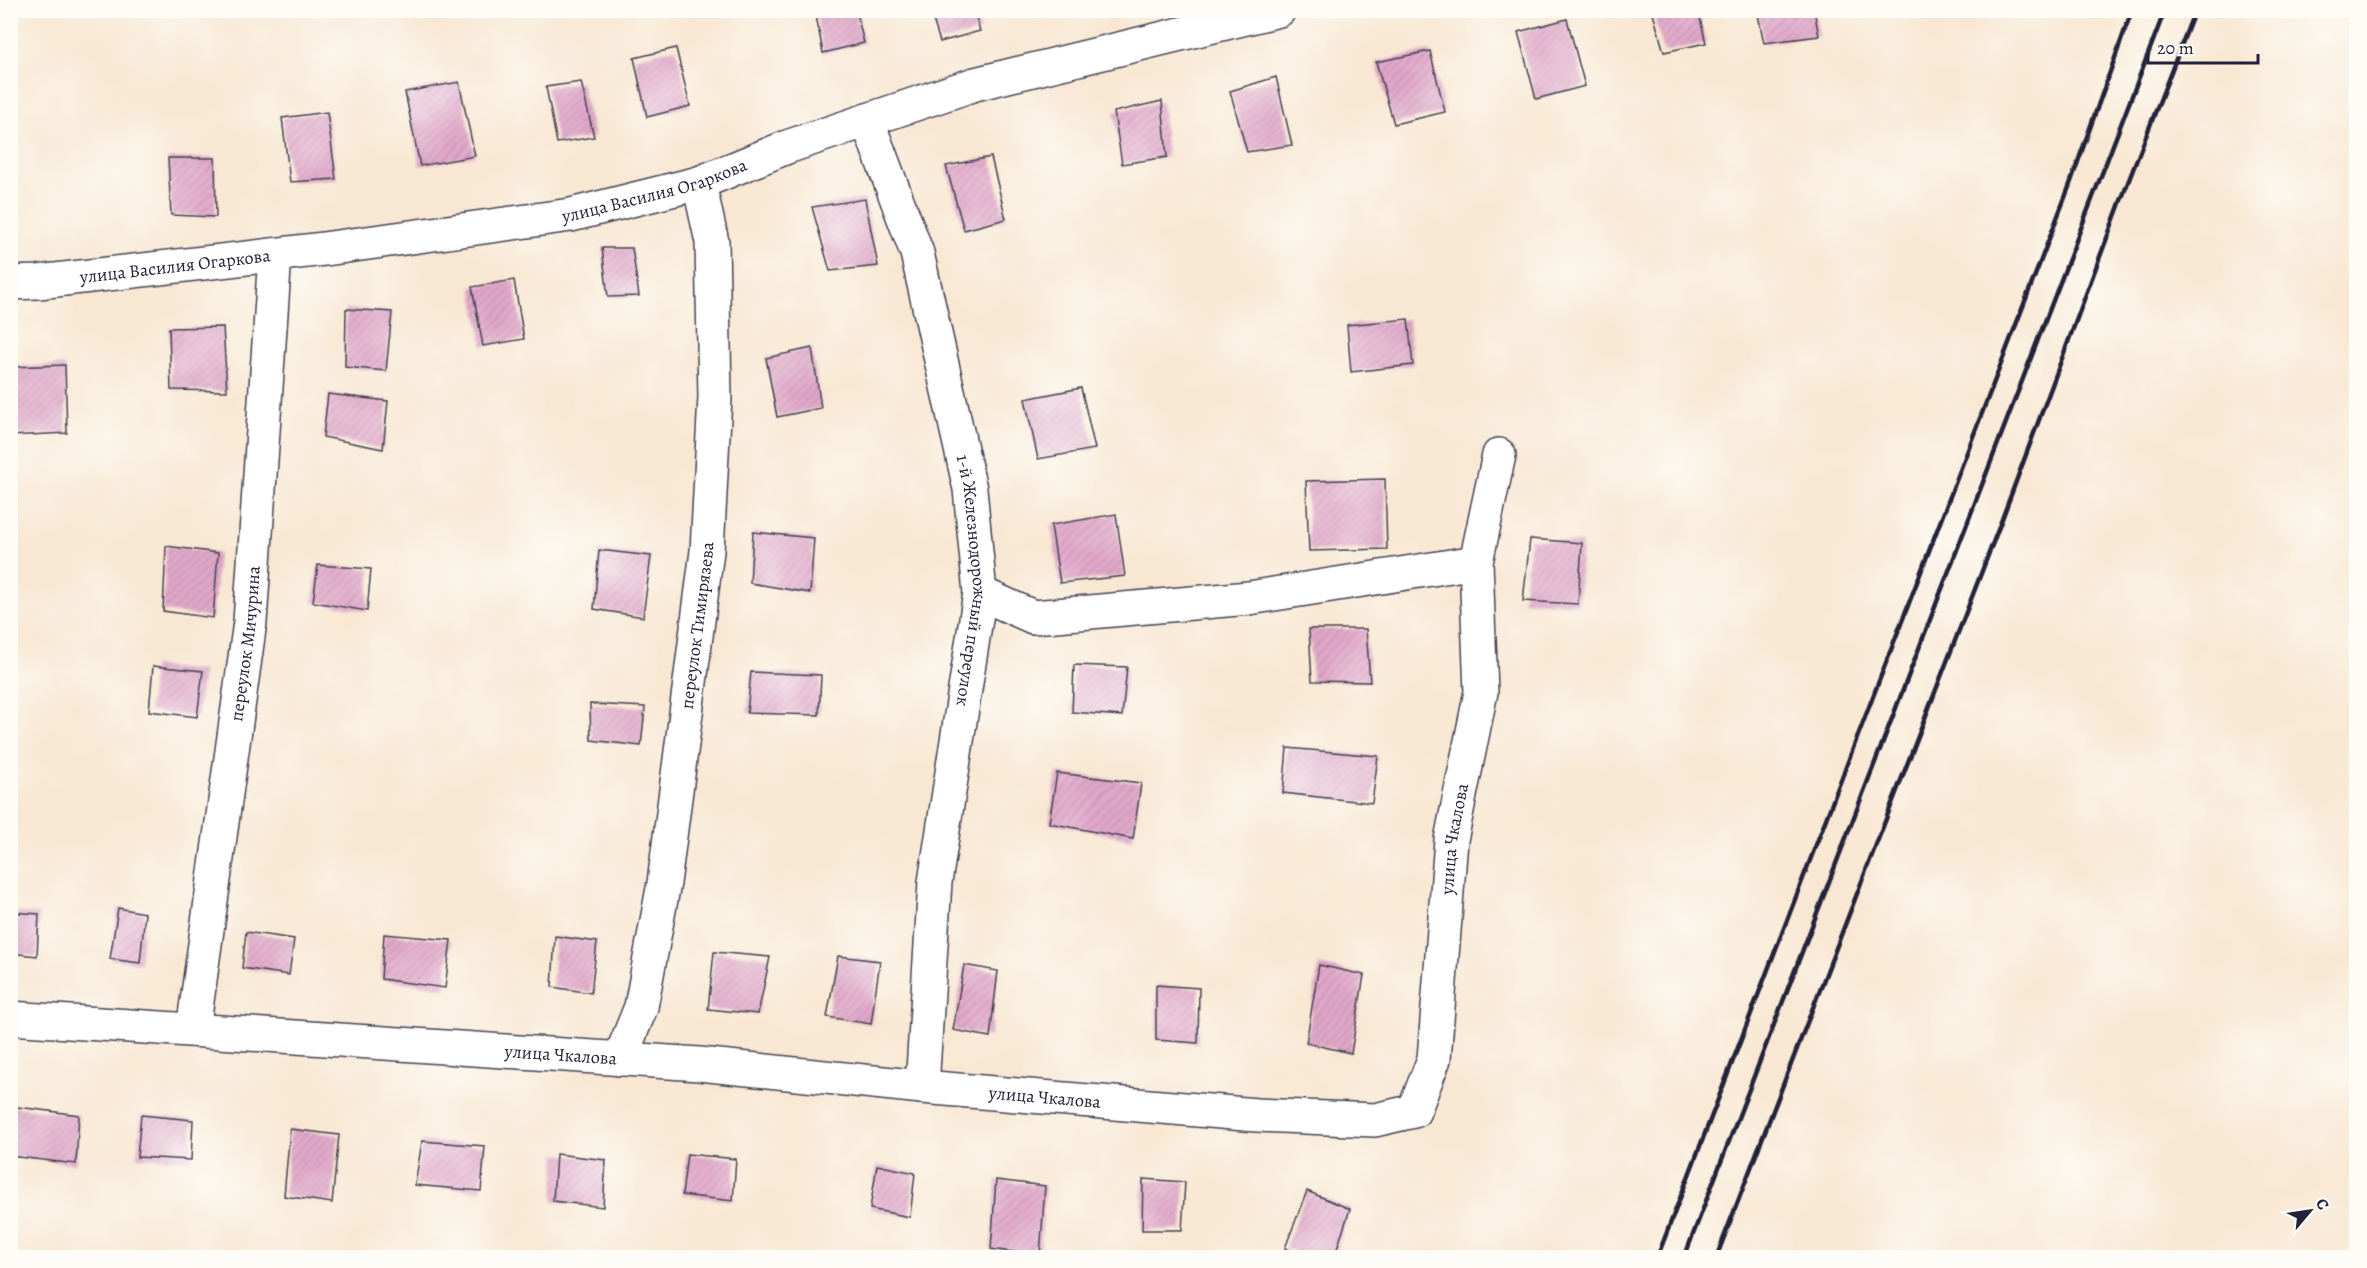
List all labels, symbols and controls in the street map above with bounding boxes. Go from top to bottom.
scale bar [2148,27,2258,65]
text: 20 m [2157,36,2194,60]
street label: улица Василия Огаркова [559,152,751,228]
street label: улица Василия Огаркова [78,243,272,289]
street label: 1-й Железнодорожный переулок [951,452,993,708]
street label: переулок Тимирязева [675,540,719,710]
street label: переулок Мичурина [224,564,266,723]
street label: улица Чкалова [1435,780,1474,896]
street label: улица Чкалова [503,1039,618,1071]
street label: улица Чкалова [987,1081,1103,1114]
north arrow [2280,1181,2340,1241]
text: С [2310,1195,2334,1214]

